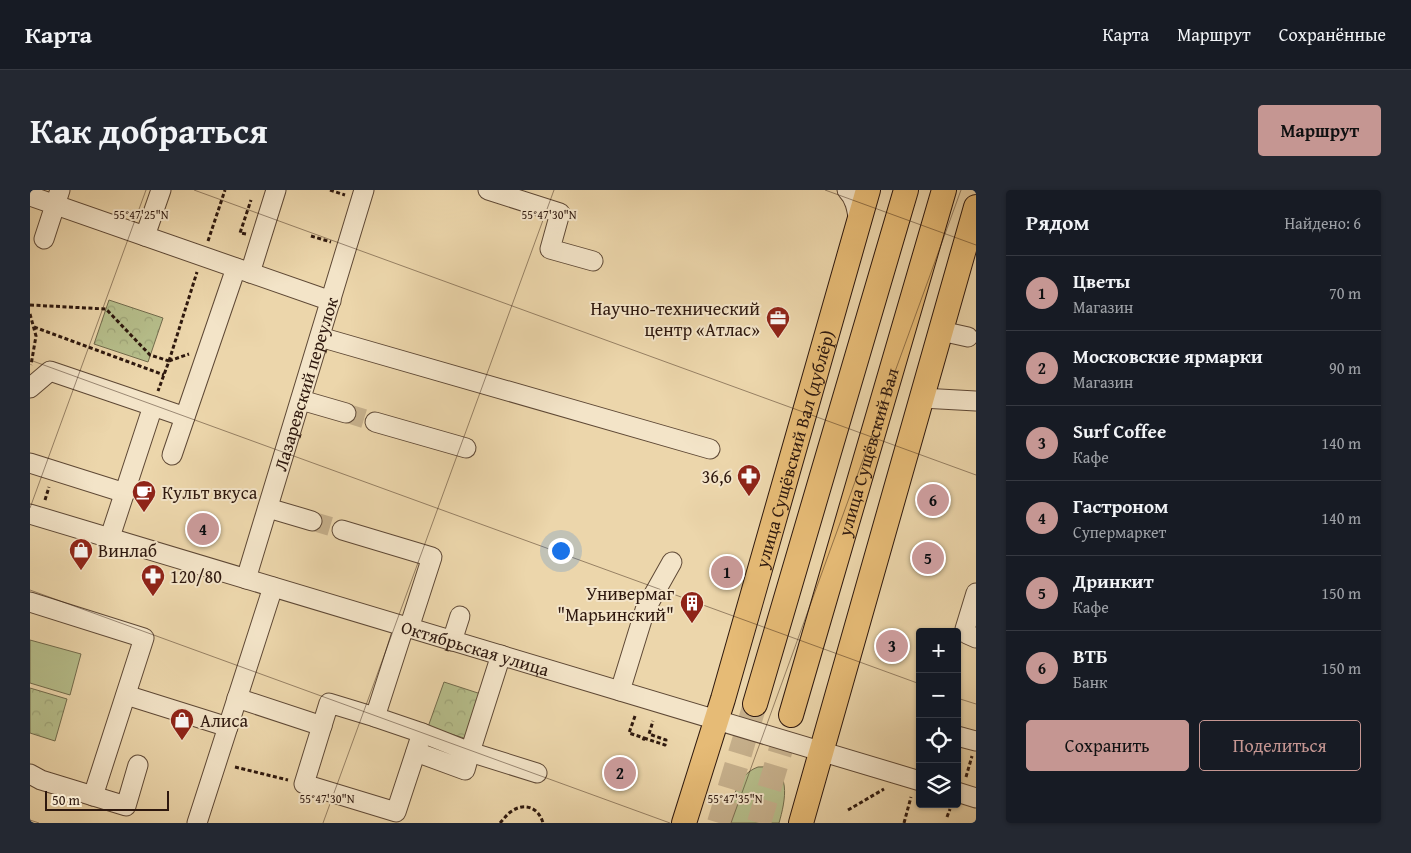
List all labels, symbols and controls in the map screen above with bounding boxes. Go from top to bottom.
text: Карта [25,17,92,52]
text: Карта [1103,21,1149,48]
text: Маршрут [1177,21,1251,48]
text: Сохранённые [1279,21,1386,48]
text: Как добраться [30,105,268,156]
button: Маршрут [1258,105,1381,156]
text: 55°47'25"N [113,206,169,223]
text: 55°47'30"N [521,206,577,223]
text: Рядом [1026,207,1089,238]
text: Найдено: 6 [1284,211,1361,235]
text: Цветы [1073,267,1130,295]
text: 1 [1038,281,1046,305]
text: 70 m [1329,281,1361,305]
street label: Лазаревский переулок [266,293,345,474]
place label: Научно-технический центр «Атлас» [591,295,760,343]
text: Магазин [1073,295,1133,319]
office icon: Научно-технический центр «Атлас» [765,305,791,339]
street label: улица Сущёвский Вал (дублёр) [747,327,841,572]
text: Московские ярмарки [1073,342,1263,370]
text: 2 [1038,356,1046,380]
text: 90 m [1329,356,1361,380]
street label: улица Сущёвский Вал [830,364,905,540]
text: Магазин [1073,370,1133,394]
text: Surf Coffee [1073,417,1166,445]
text: 3 [1038,431,1046,455]
text: 140 m [1321,431,1361,455]
text: Кафе [1073,445,1109,469]
place label: 36,6 [702,463,732,490]
pharmacy icon: 36,6 [736,463,762,497]
cafe icon: Культ вкуса [131,479,157,513]
place label: Культ вкуса [162,479,258,506]
pin: 6 [917,481,949,519]
text: Гастроном [1073,492,1168,520]
text: 4 [1038,506,1046,530]
text: 140 m [1321,506,1361,530]
pin: 4 [187,510,219,548]
text: Супермаркет [1073,520,1166,544]
shop icon: Винлаб [68,537,94,571]
place label: Винлаб [98,537,157,564]
your location [548,538,574,564]
pin: 5 [912,539,944,577]
pin: 1 [711,553,743,591]
pharmacy icon: 120/80 [140,563,166,597]
place label: 120/80 [170,563,222,590]
text: Дринкит [1073,567,1154,595]
place label: Универмаг "Марьинский" [557,580,674,628]
text: 5 [1038,581,1046,605]
text: 150 m [1321,581,1361,605]
building icon: Универмаг "Марьинский" [679,590,705,624]
text: Кафе [1073,595,1109,619]
street label: Октябрьская улица [398,613,553,683]
pin: 3 [876,627,908,665]
map controls [916,628,961,808]
button: + [916,628,961,673]
text: ВТБ [1073,642,1108,670]
text: 6 [1038,656,1046,680]
text: 150 m [1321,656,1361,680]
text: Банк [1073,670,1107,694]
button: − [916,673,961,718]
shop icon: Алиса [169,707,195,741]
place label: Алиса [200,707,249,734]
button: locate [916,718,961,763]
button: Сохранить [1026,720,1189,771]
button: Поделиться [1199,720,1361,771]
pin: 2 [604,754,636,792]
button: layers [916,763,961,808]
scale bar [45,788,169,811]
text: 50 m [52,790,80,810]
text: 55°47'30"N [299,790,355,807]
text: 55°47'35"N [707,790,763,807]

